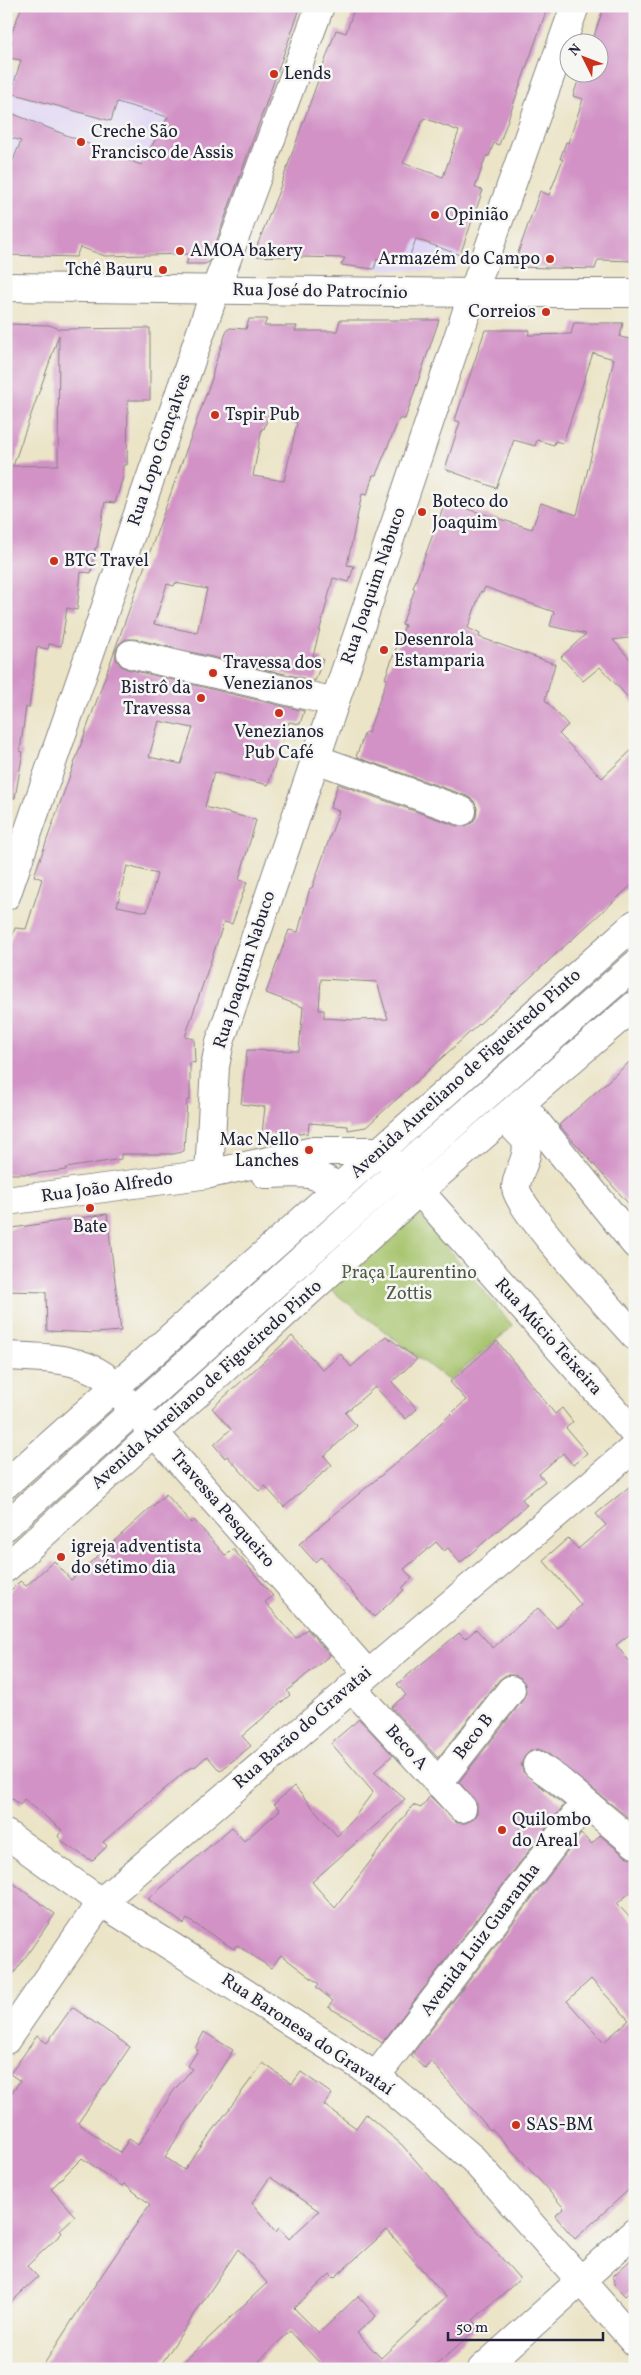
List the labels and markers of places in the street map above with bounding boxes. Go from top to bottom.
place label: Lends [284,62,331,87]
marker: Lends [268,68,280,80]
place label: Creche São Francisco de Assis [91,120,234,166]
marker: Creche São Francisco de Assis [75,136,87,148]
place label: Opinião [445,203,509,228]
marker: Opinião [429,209,441,221]
place label: AMOA bakery [190,239,303,264]
marker: AMOA bakery [174,245,186,257]
place label: Armazém do Campo [378,247,540,272]
marker: Armazém do Campo [544,253,556,265]
place label: Tchê Bauru [65,258,153,283]
marker: Tchê Bauru [157,264,169,276]
place label: Correios [468,300,536,325]
marker: Correios [540,306,552,318]
place label: Tspir Pub [225,403,300,428]
marker: Tspir Pub [209,409,221,421]
place label: Boteco do Joaquim [432,490,508,536]
marker: Boteco do Joaquim [416,506,428,518]
place label: BTC Travel [64,549,149,574]
marker: BTC Travel [48,555,60,567]
place label: Desenrola Estamparia [394,628,485,674]
marker: Desenrola Estamparia [378,644,390,656]
place label: Travessa dos Venezianos [223,651,322,697]
marker: Travessa dos Venezianos [207,667,219,679]
place label: Bistrô da Travessa [121,676,191,722]
marker: Bistrô da Travessa [195,692,207,704]
marker: Venezianos Pub Café [273,707,285,719]
place label: Venezianos Pub Café [234,720,324,766]
place label: Mac Nello Lanches [219,1128,299,1174]
marker: Mac Nello Lanches [303,1144,315,1156]
marker: Bate [84,1202,96,1214]
place label: Bate [73,1215,107,1240]
place label: igreja adventista do sétimo dia [71,1535,202,1581]
marker: igreja adventista do sétimo dia [55,1551,67,1563]
place label: Quilombo do Areal [512,1808,591,1854]
marker: Quilombo do Areal [496,1824,508,1836]
place label: SAS-BM [526,2113,594,2138]
marker: SAS-BM [510,2119,522,2131]

